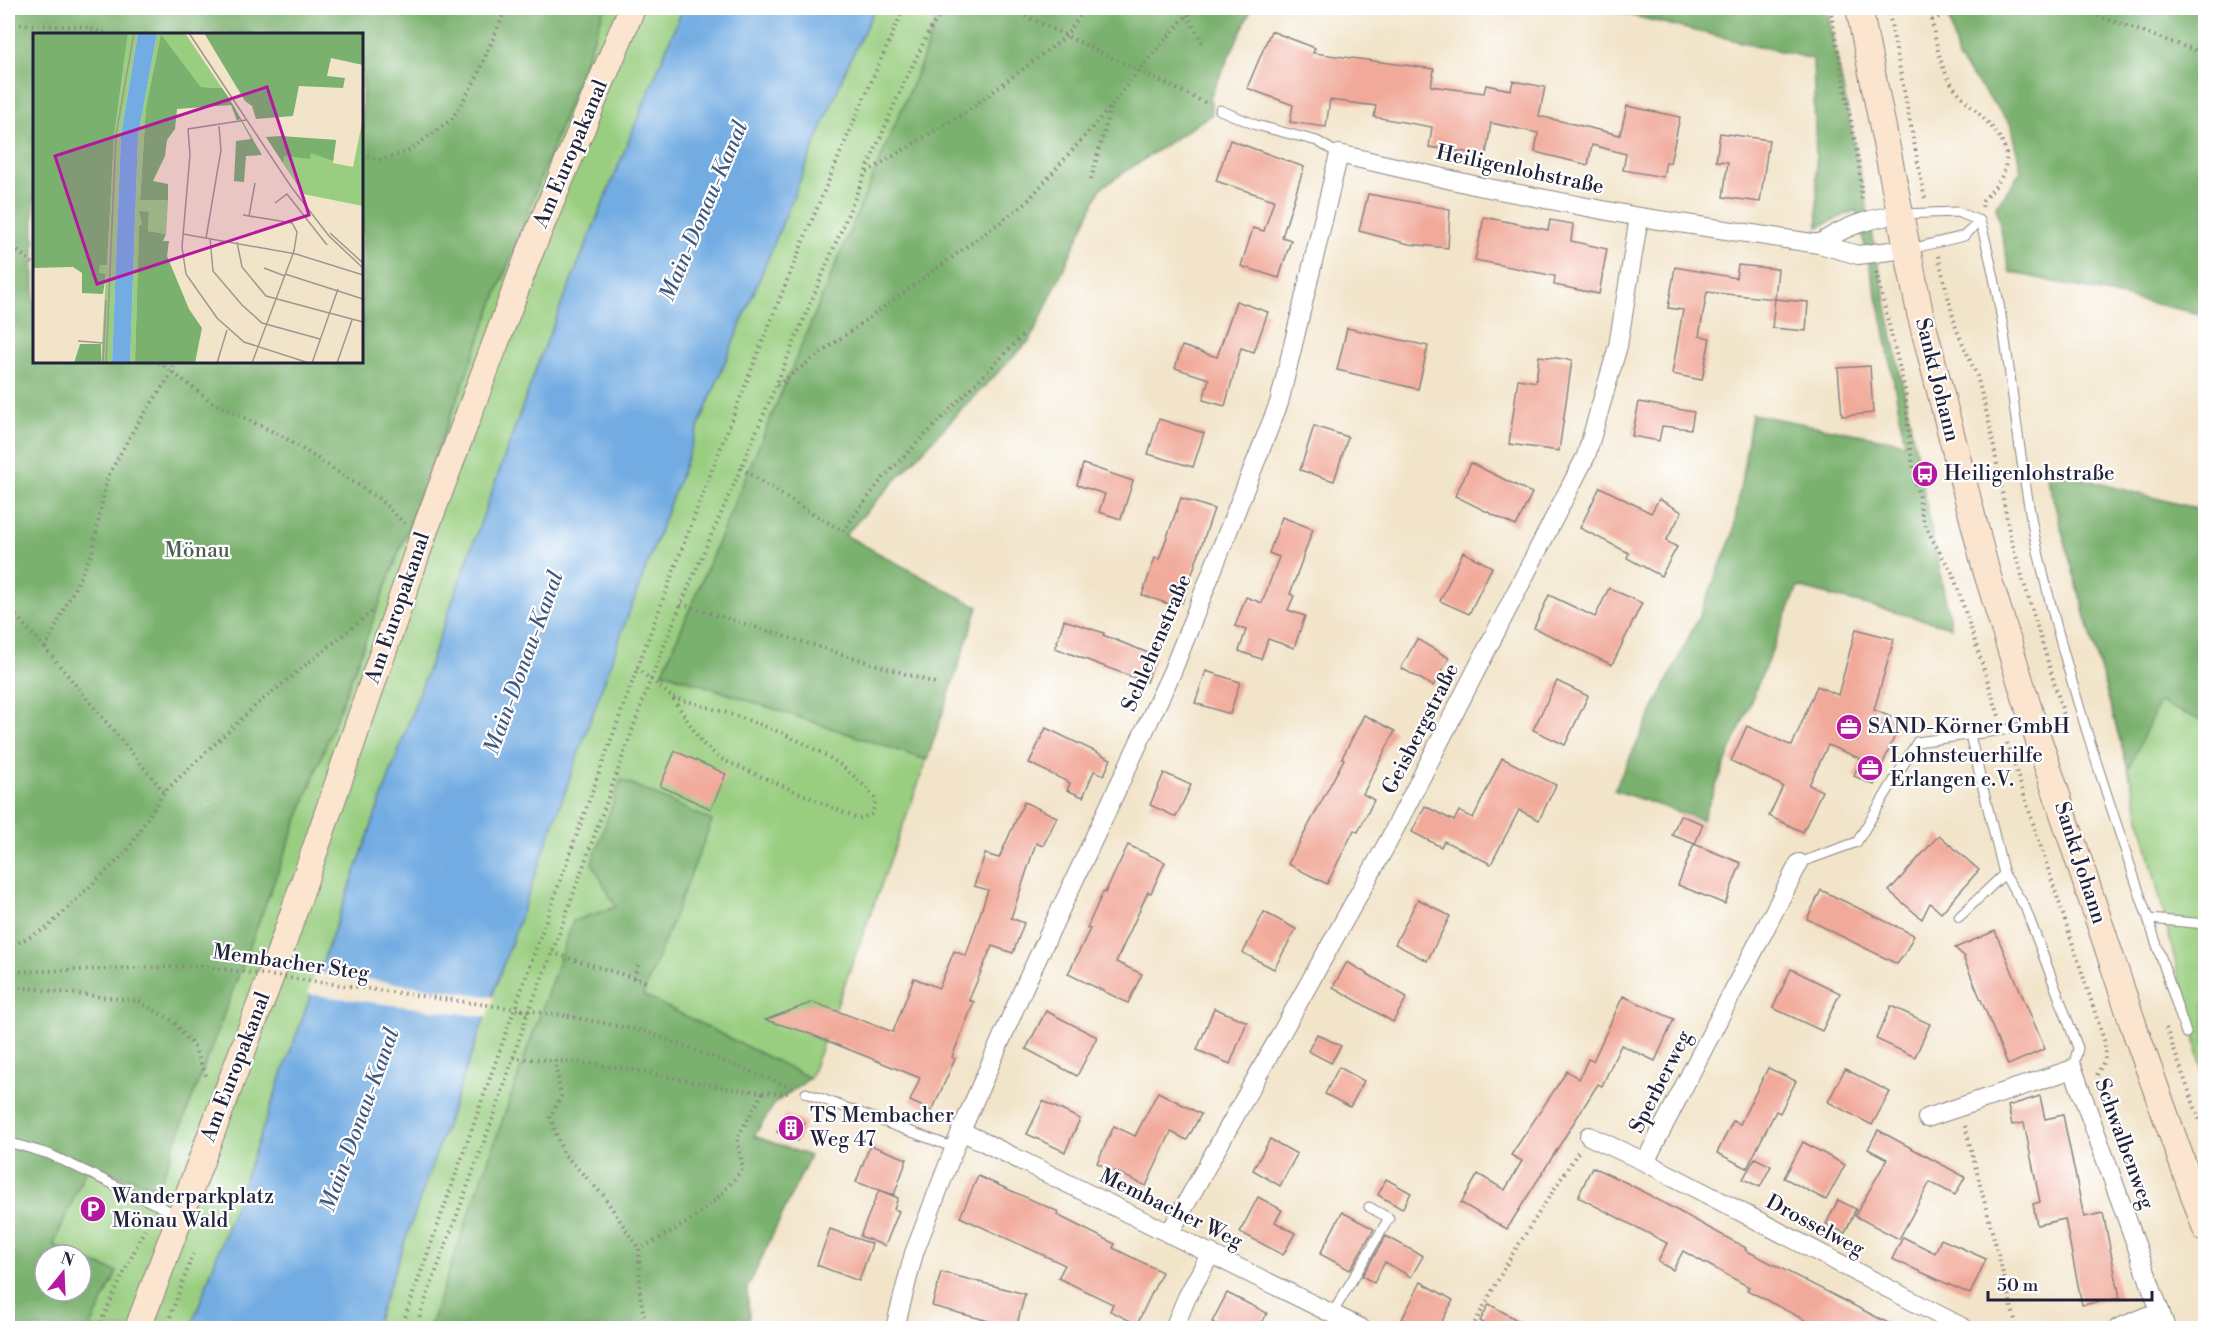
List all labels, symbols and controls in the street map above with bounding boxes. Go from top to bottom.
inset map [33,33,363,363]
street label: Am Europakanal [528,76,614,233]
water label: Main-Donau-Kanal [654,117,754,305]
street label: Heiligenlohstraße [1434,140,1606,200]
street label: Sankt Johann [1909,315,1965,445]
bus stop icon: Heiligenlohstraße [1910,459,1940,489]
place label: Heiligenlohstraße [1944,461,2115,487]
street label: Am Europakanal [360,529,436,688]
park label: Mönau [164,538,230,564]
water label: Main-Donau-Kanal [478,568,570,758]
street label: Schlehenstraße [1116,571,1198,715]
street label: Geisbergstraße [1377,659,1465,799]
office icon: SAND-Körner GmbH [1834,712,1864,742]
place label: SAND-Körner GmbH [1868,714,2070,740]
place label: Lohnsteuerhilfe Erlangen e.V. [1890,743,2043,793]
office icon: Lohnsteuerhilfe Erlangen e.V. [1855,753,1885,783]
street label: Sankt Johann [2048,799,2112,928]
street label: Membacher Steg [211,939,371,987]
street label: Am Europakanal [195,988,277,1147]
water label: Main-Donau-Kanal [314,1025,406,1215]
street label: Sperberweg [1624,1026,1698,1138]
street label: Schwalbenweg [2088,1075,2160,1213]
place label: TS Membacher Weg 47 [809,1103,954,1153]
building icon: TS Membacher Weg 47 [776,1113,806,1143]
street label: Membacher Weg [1095,1163,1247,1255]
place label: Wanderparkplatz Mönau Wald [111,1184,274,1234]
street label: Drosselweg [1761,1189,1869,1263]
parking icon: Wanderparkplatz Mönau Wald [78,1194,108,1224]
north arrow [33,1243,93,1303]
text: N [58,1248,77,1271]
scale bar [1988,1264,2152,1302]
text: 50 m [1997,1274,2039,1297]

